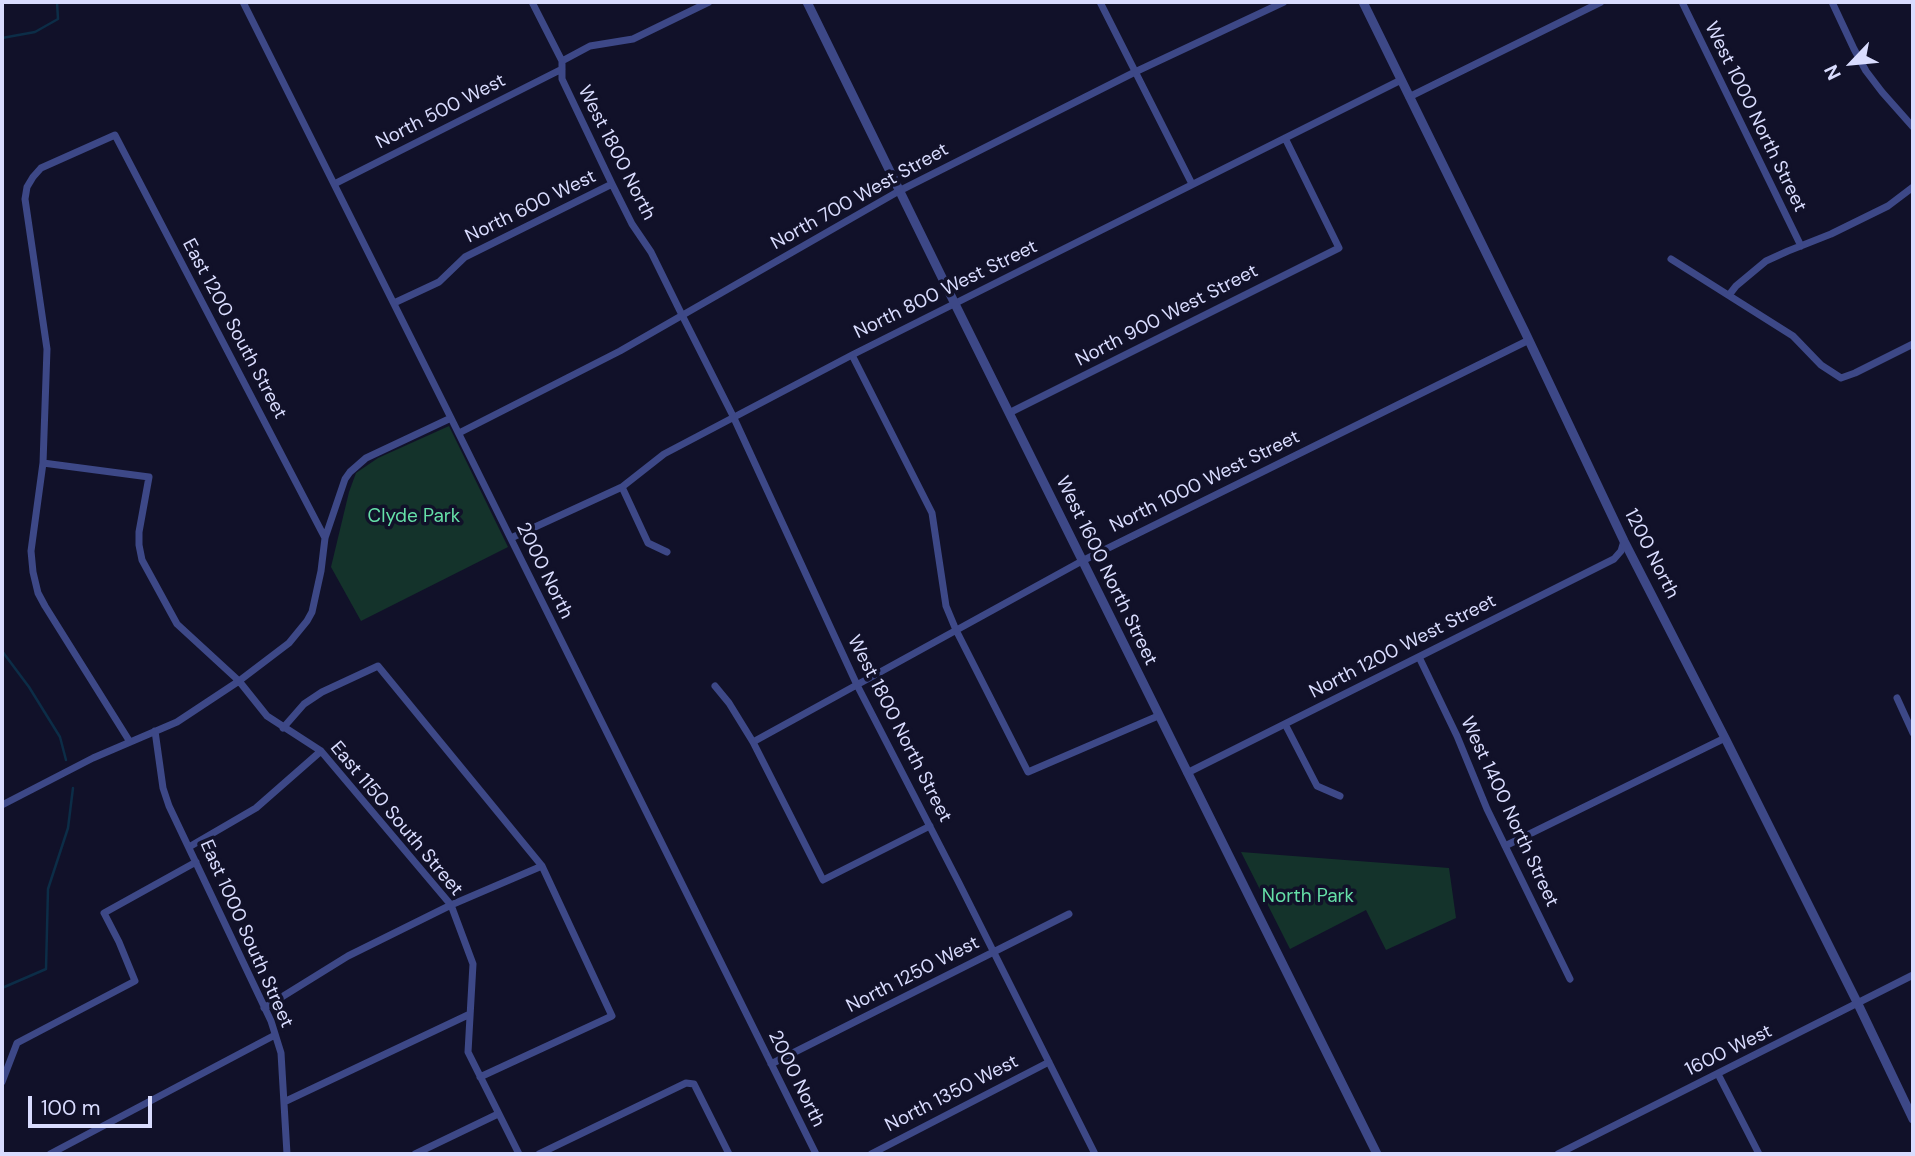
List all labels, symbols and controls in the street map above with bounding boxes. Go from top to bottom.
street label: West 1000 North Street [1699,18,1811,216]
north arrow [1817,28,1887,98]
text: N [1818,61,1847,84]
street label: North 500 West [372,70,510,154]
street label: West 1800 North [572,82,660,224]
street label: North 700 West Street [767,139,953,255]
street label: North 600 West [462,165,600,249]
street label: East 1200 South Street [177,235,291,423]
street label: North 800 West Street [851,236,1041,344]
street label: North 900 West Street [1072,260,1262,372]
street label: North 1000 West Street [1106,426,1304,538]
street label: West 1600 North Street [1050,473,1162,669]
street label: 1200 North [1619,505,1683,603]
park label: Clyde Park [368,506,460,528]
street label: 2000 North [511,519,577,623]
street label: North 1200 West Street [1306,590,1500,704]
street label: West 1800 North Street [842,632,956,826]
street label: West 1400 North Street [1455,713,1563,911]
street label: East 1150 South Street [325,737,467,901]
street label: East 1000 South Street [194,837,298,1031]
park label: North Park [1262,886,1354,908]
street label: North 1250 West [843,932,983,1018]
street label: 1600 West [1682,1020,1776,1082]
street label: 2000 North [763,1027,829,1131]
street label: North 1350 West [882,1051,1022,1137]
scale bar [32,1082,156,1126]
text: 100 m [41,1094,101,1122]

